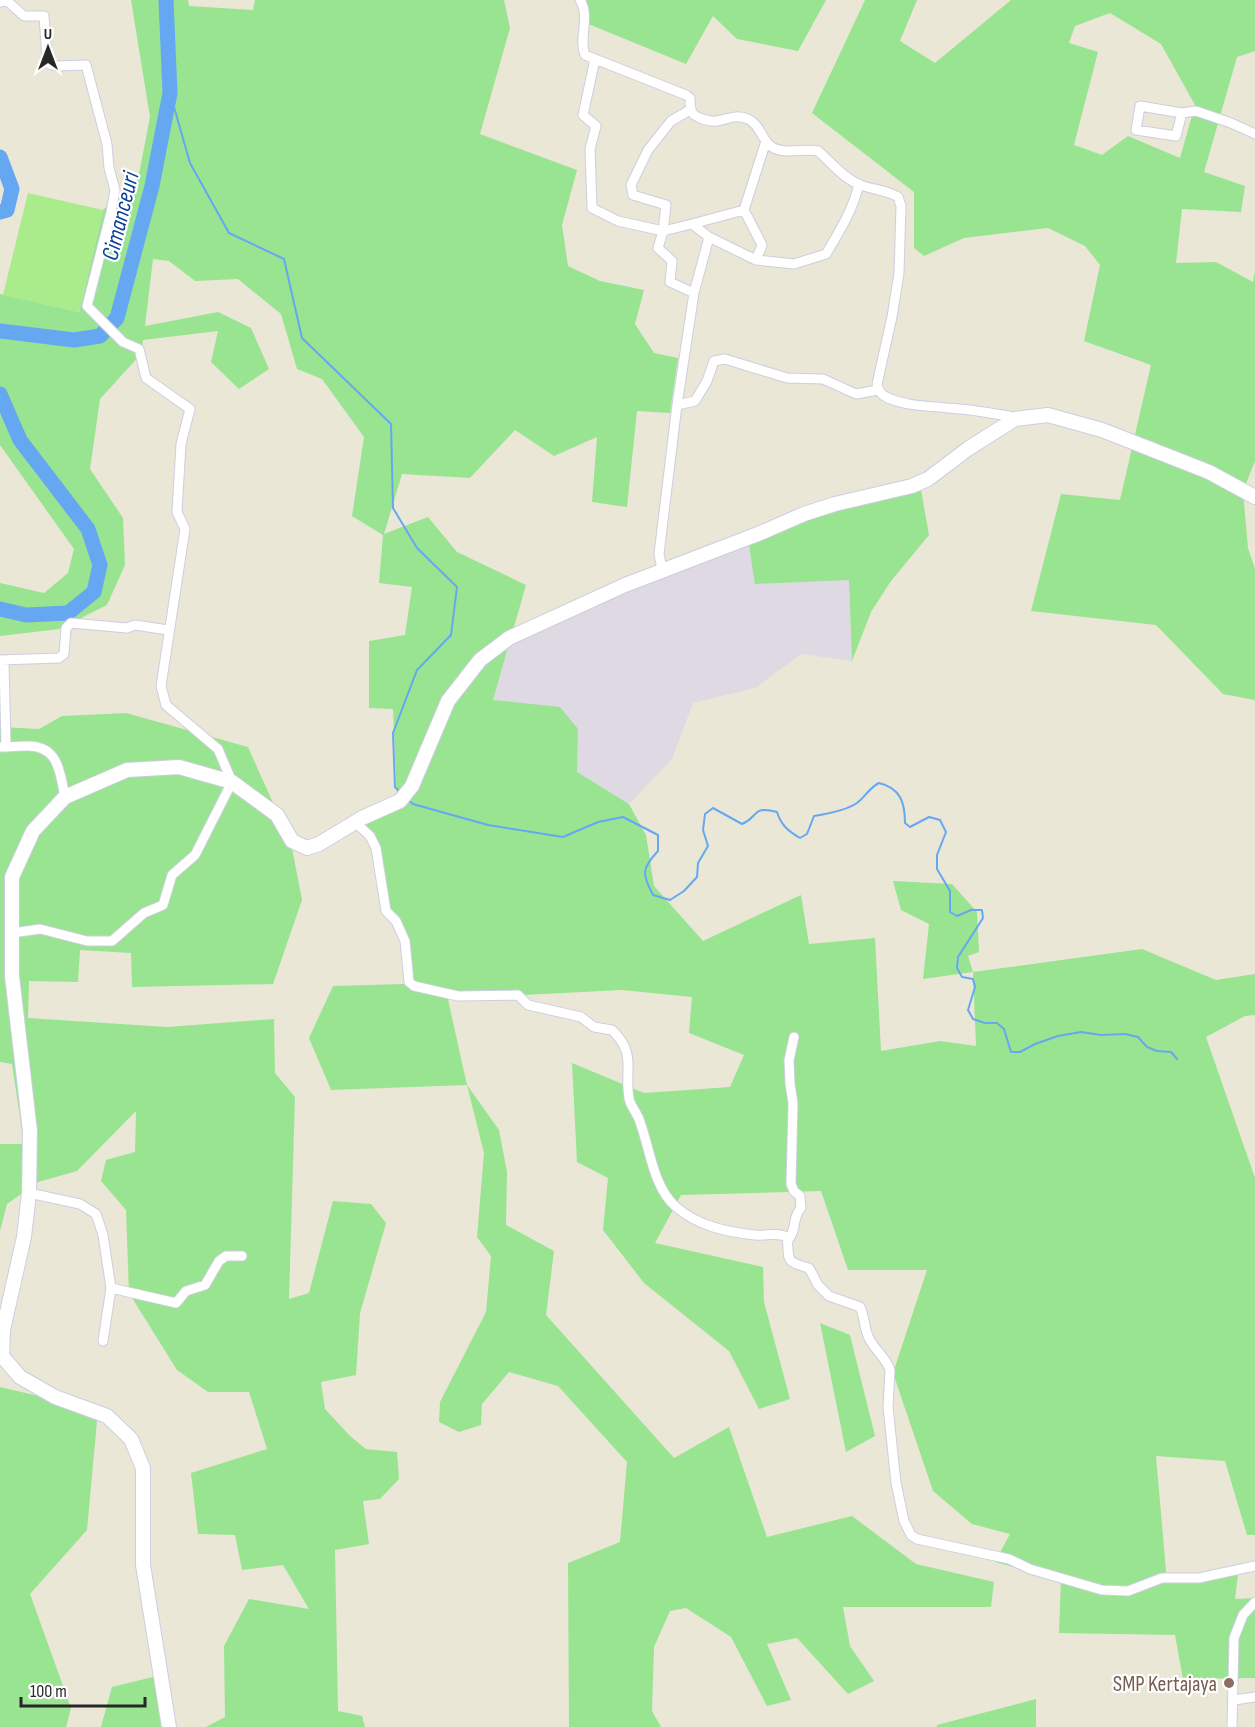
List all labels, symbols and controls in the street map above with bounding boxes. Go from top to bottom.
north arrow [18,18,78,78]
text: U [44,25,52,44]
water label: Cimanceuri [95,168,146,263]
scale bar [21,1670,146,1708]
place label: SMP Kertajaya [1113,1671,1217,1698]
marker: SMP Kertajaya [1222,1676,1236,1690]
text: 100 m [30,1681,67,1702]

